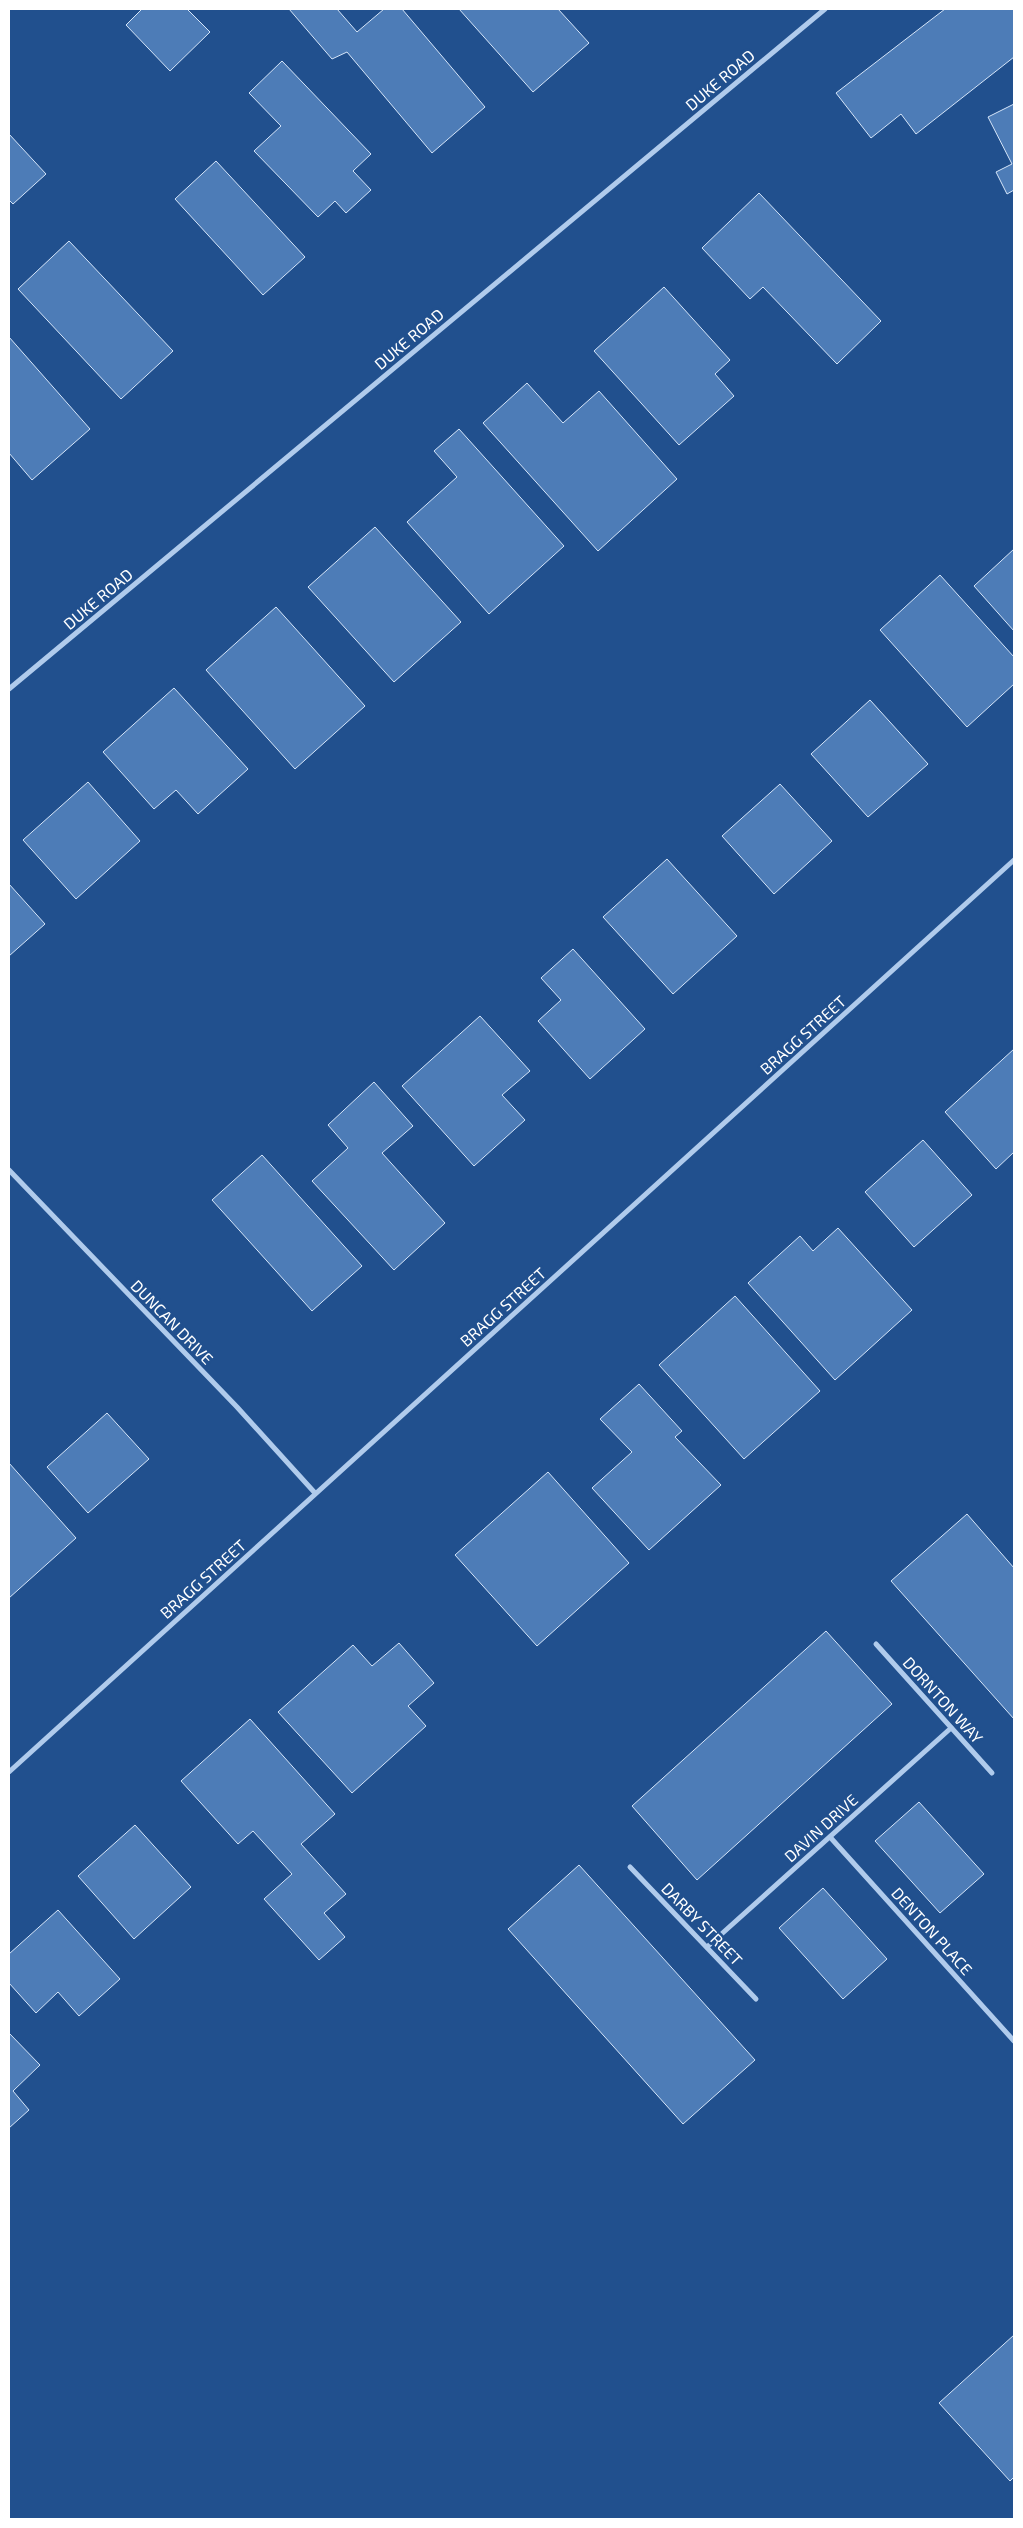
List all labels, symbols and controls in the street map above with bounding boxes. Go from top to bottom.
street label: DUKE ROAD [681,45,758,114]
street label: DUKE ROAD [370,304,447,373]
street label: DUKE ROAD [59,564,136,633]
street label: BRAGG STREET [756,991,849,1078]
street label: BRAGG STREET [456,1263,549,1350]
street label: DUNCAN DRIVE [127,1276,217,1368]
street label: BRAGG STREET [156,1535,249,1622]
street label: DORNTON WAY [900,1652,987,1747]
street label: DAVIN DRIVE [780,1790,861,1866]
street label: DARBY STREET [658,1878,747,1969]
street label: DENTON PLACE [888,1883,977,1978]

